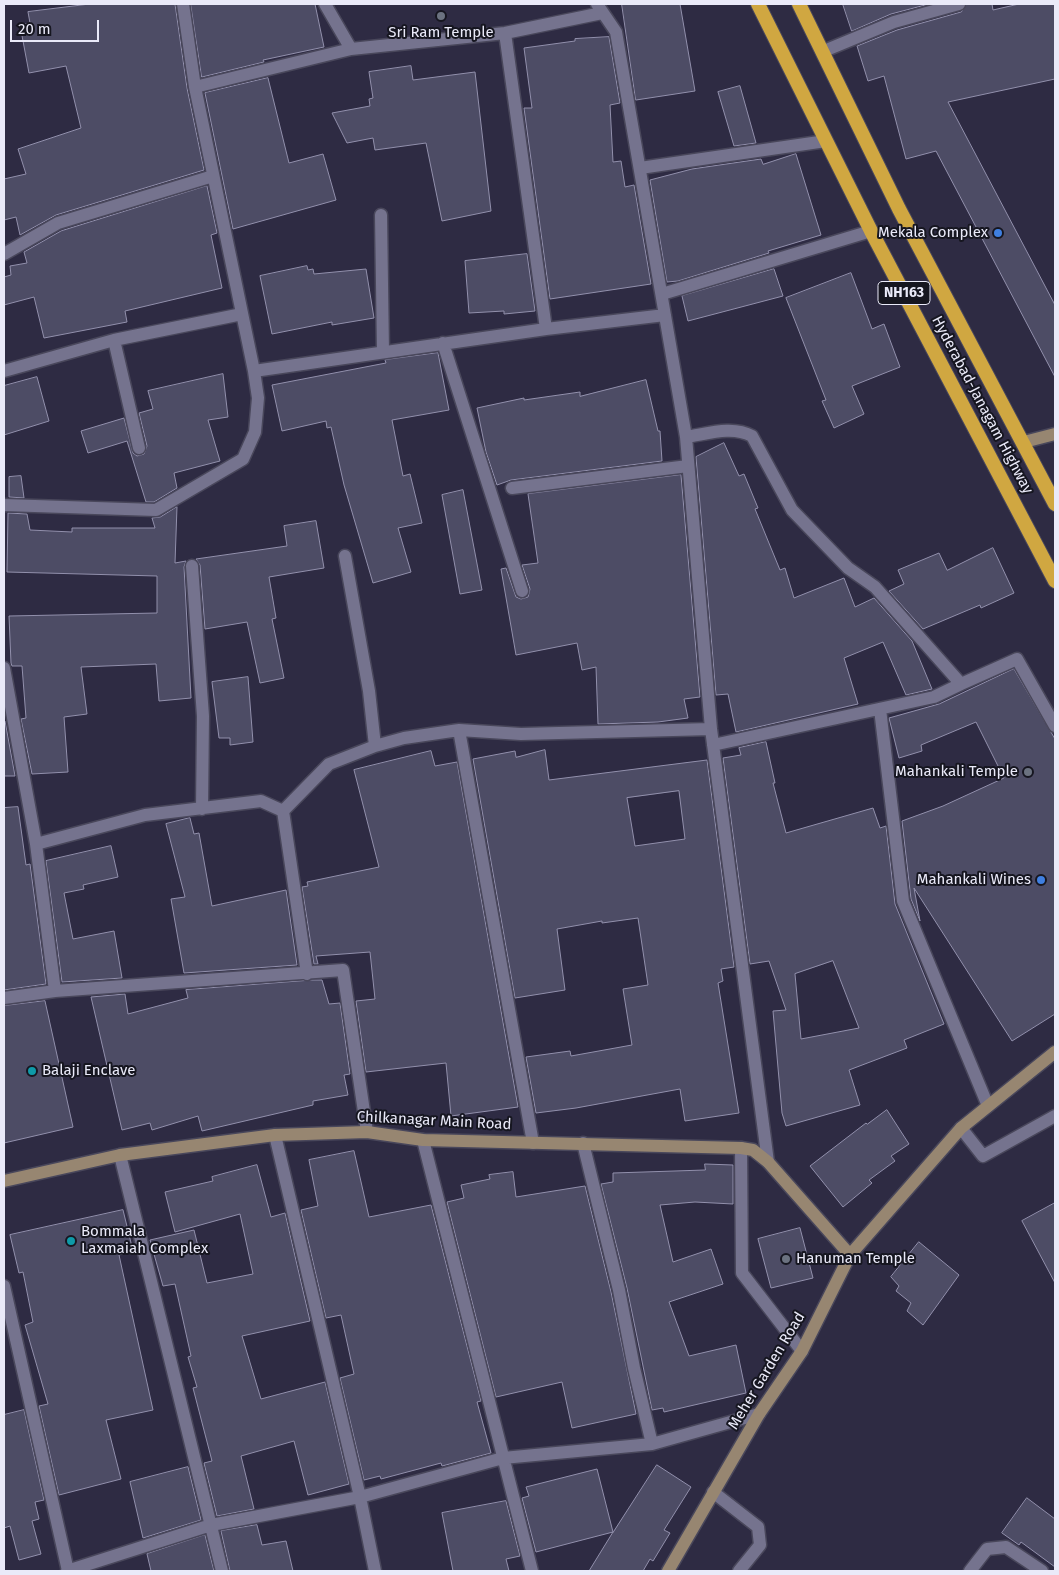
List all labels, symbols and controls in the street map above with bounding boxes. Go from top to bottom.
scale bar [12,10,101,42]
marker: Sri Ram Temple [435,10,447,22]
text: 20 m [18,20,51,38]
place label: Sri Ram Temple [388,24,494,42]
place label: Mekala Complex [878,224,988,242]
marker: Mekala Complex [992,227,1004,239]
road number: NH163 [878,282,930,304]
street label: Hyderabad-Janagam Highway [927,313,1037,497]
place label: Mahankali Temple [895,763,1018,781]
marker: Mahankali Temple [1022,766,1034,778]
place label: Mahankali Wines [917,871,1031,889]
marker: Mahankali Wines [1035,874,1047,886]
place label: Balaji Enclave [42,1062,135,1080]
marker: Balaji Enclave [26,1065,38,1077]
street label: Chilkanagar Main Road [356,1108,512,1134]
place label: Bommala Laxmaiah Complex [81,1223,208,1258]
marker: Bommala Laxmaiah Complex [65,1235,77,1247]
place label: Hanuman Temple [796,1250,915,1268]
marker: Hanuman Temple [780,1253,792,1265]
street label: Meher Garden Road [725,1309,809,1433]

